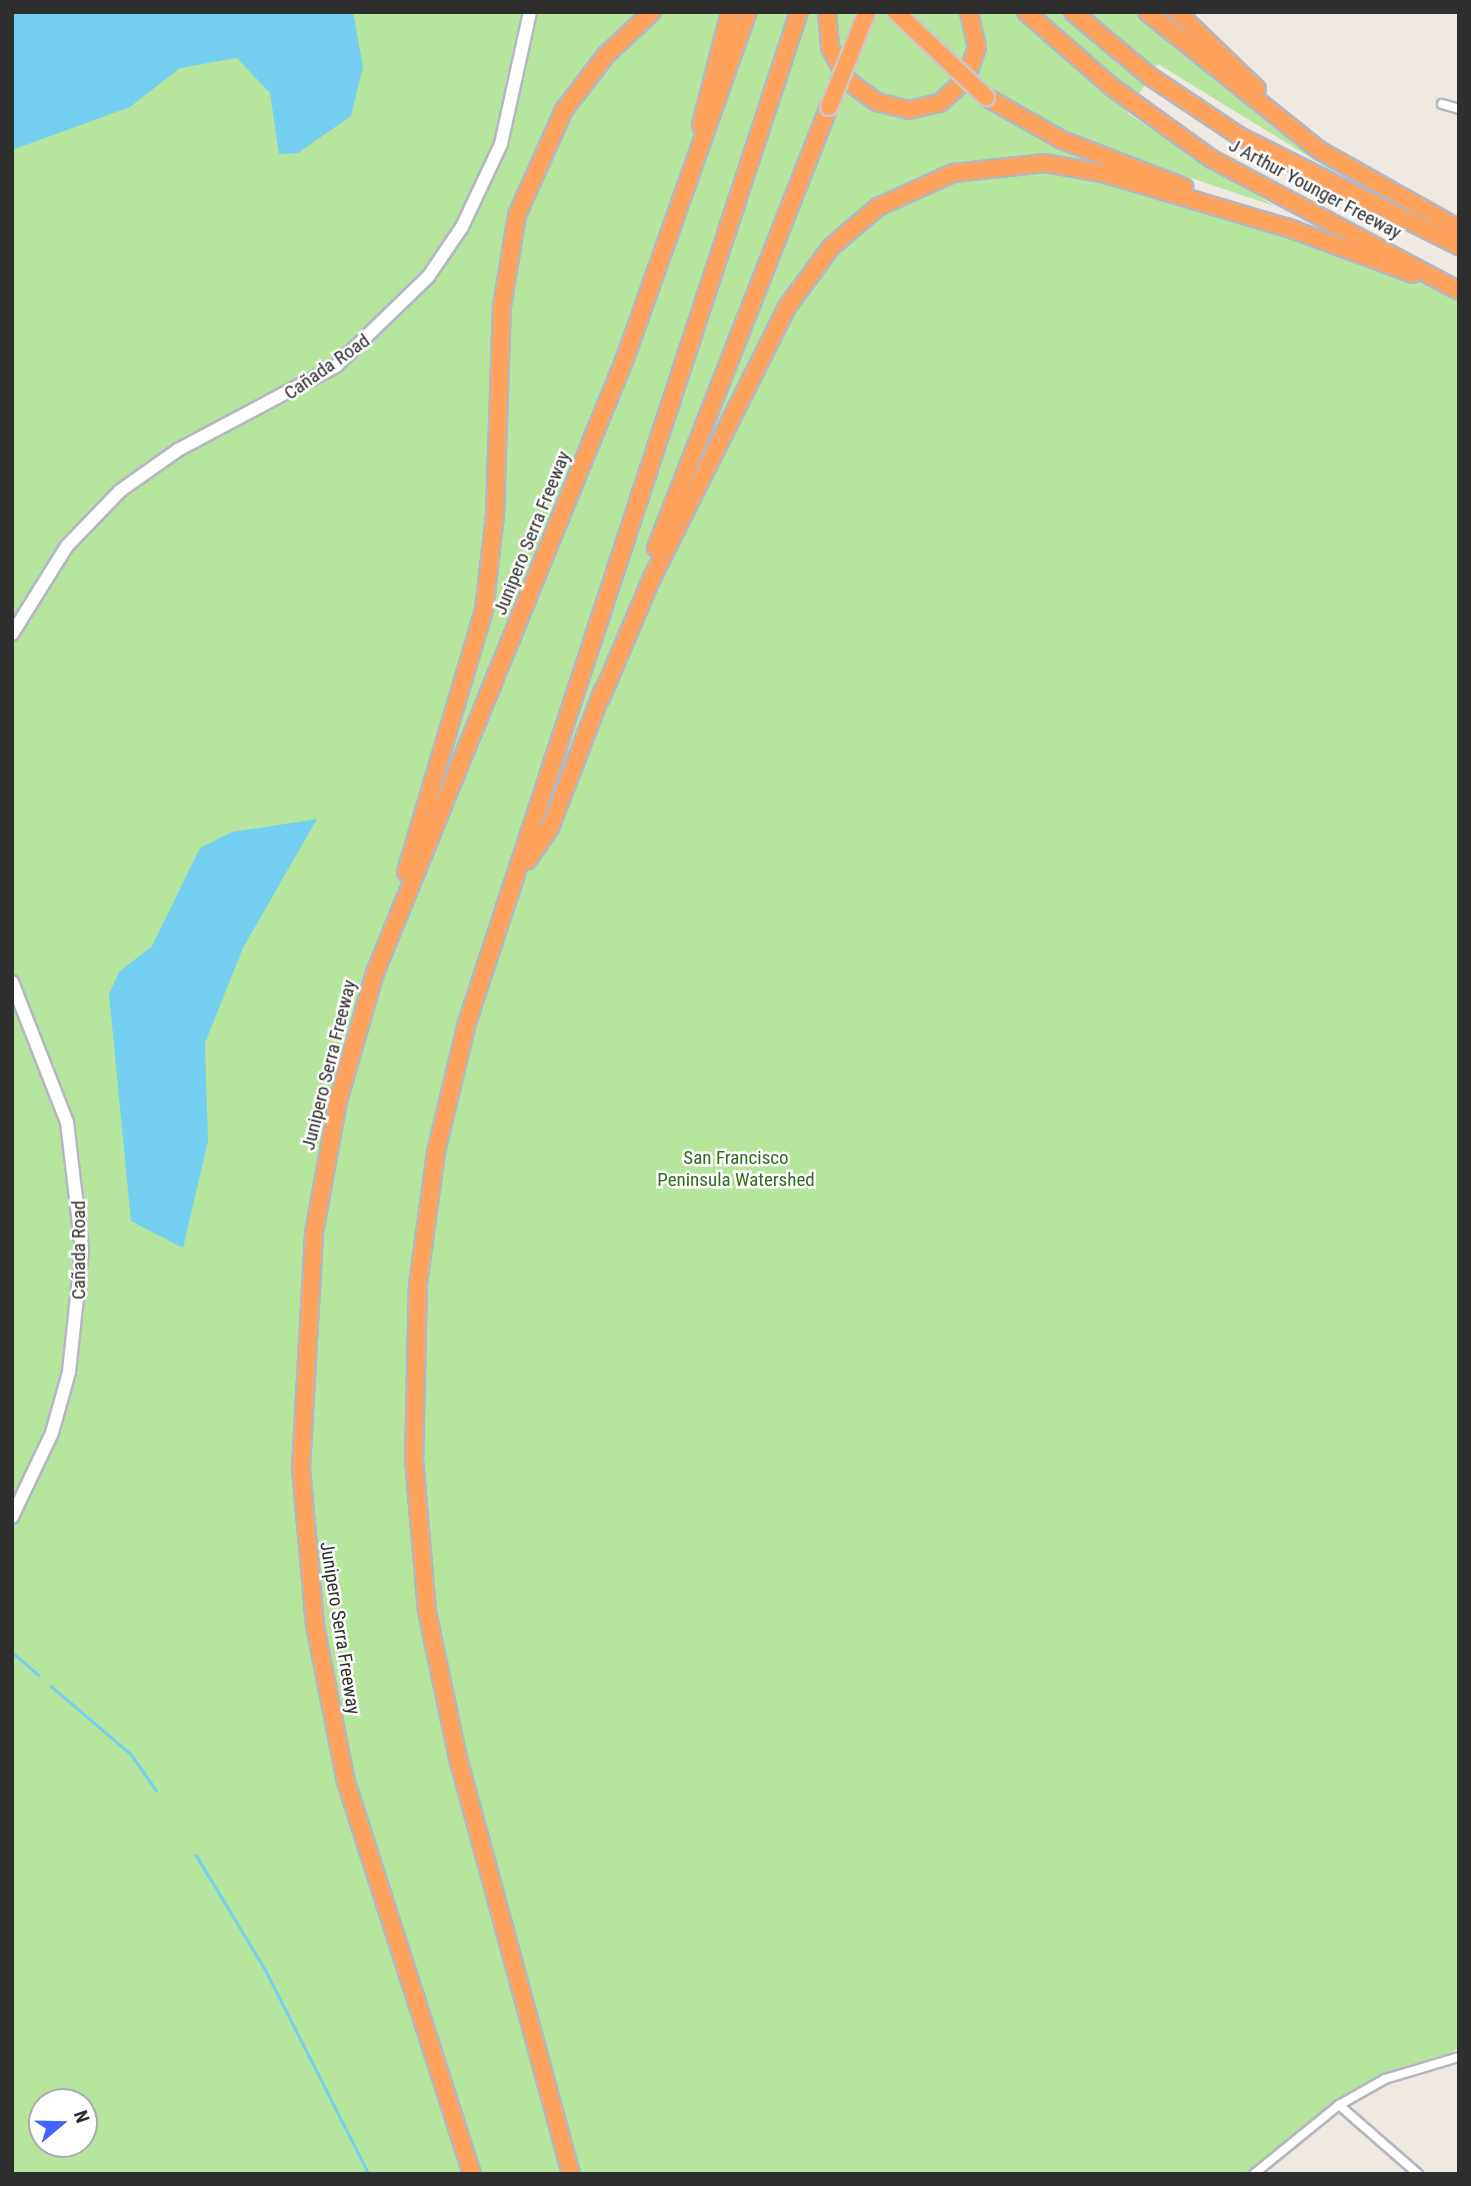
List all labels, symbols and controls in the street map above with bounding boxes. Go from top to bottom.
street label: J Arthur Younger Freeway [1225,134,1405,244]
street label: Cañada Road [280,329,374,405]
street label: Junipero Serra Freeway [489,448,575,618]
street label: Junipero Serra Freeway [297,977,361,1153]
park label: San Francisco Peninsula Watershed [657,1147,815,1191]
street label: Cañada Road [68,1200,90,1300]
street label: Junipero Serra Freeway [315,1540,365,1716]
north arrow [28,2088,98,2158]
text: N [69,2107,94,2126]

